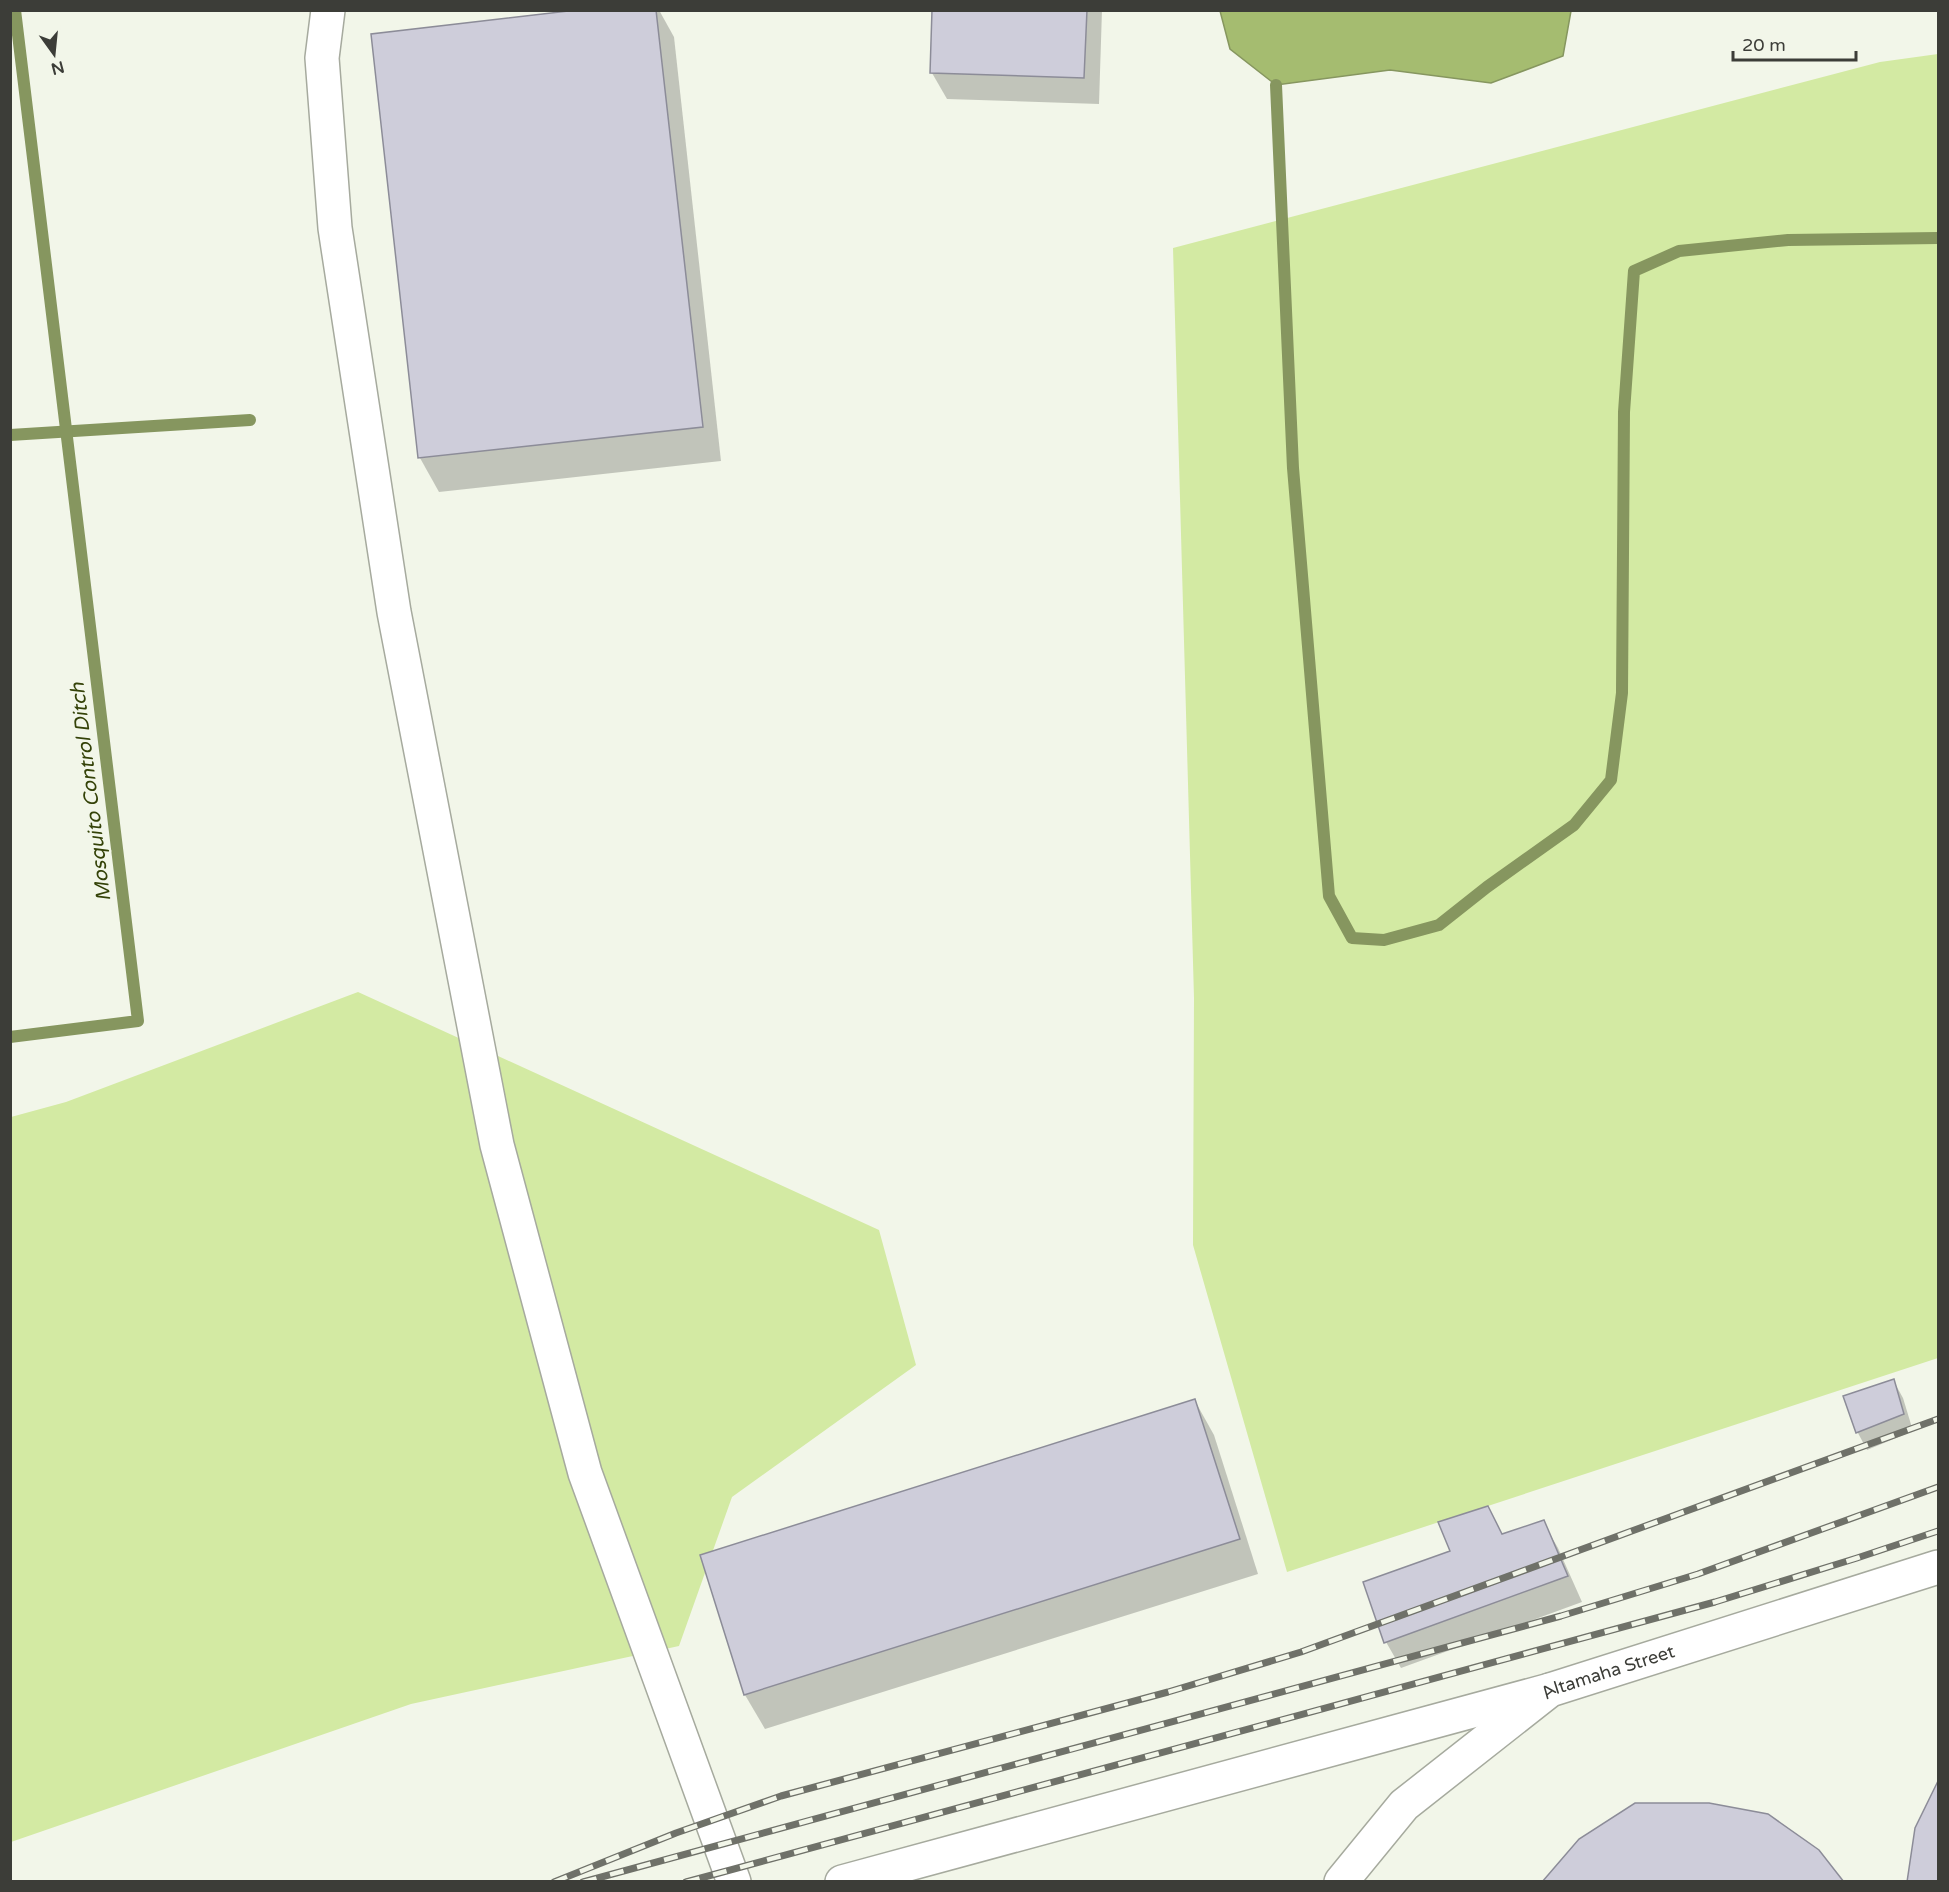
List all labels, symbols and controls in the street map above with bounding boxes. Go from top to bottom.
north arrow [24,24,84,84]
scale bar [1733,24,1856,62]
text: 20 m [1742,34,1786,56]
text: N [49,56,66,79]
water label: Mosquito Control Ditch [66,680,116,903]
street label: Altamaha Street [1536,1640,1677,1704]

